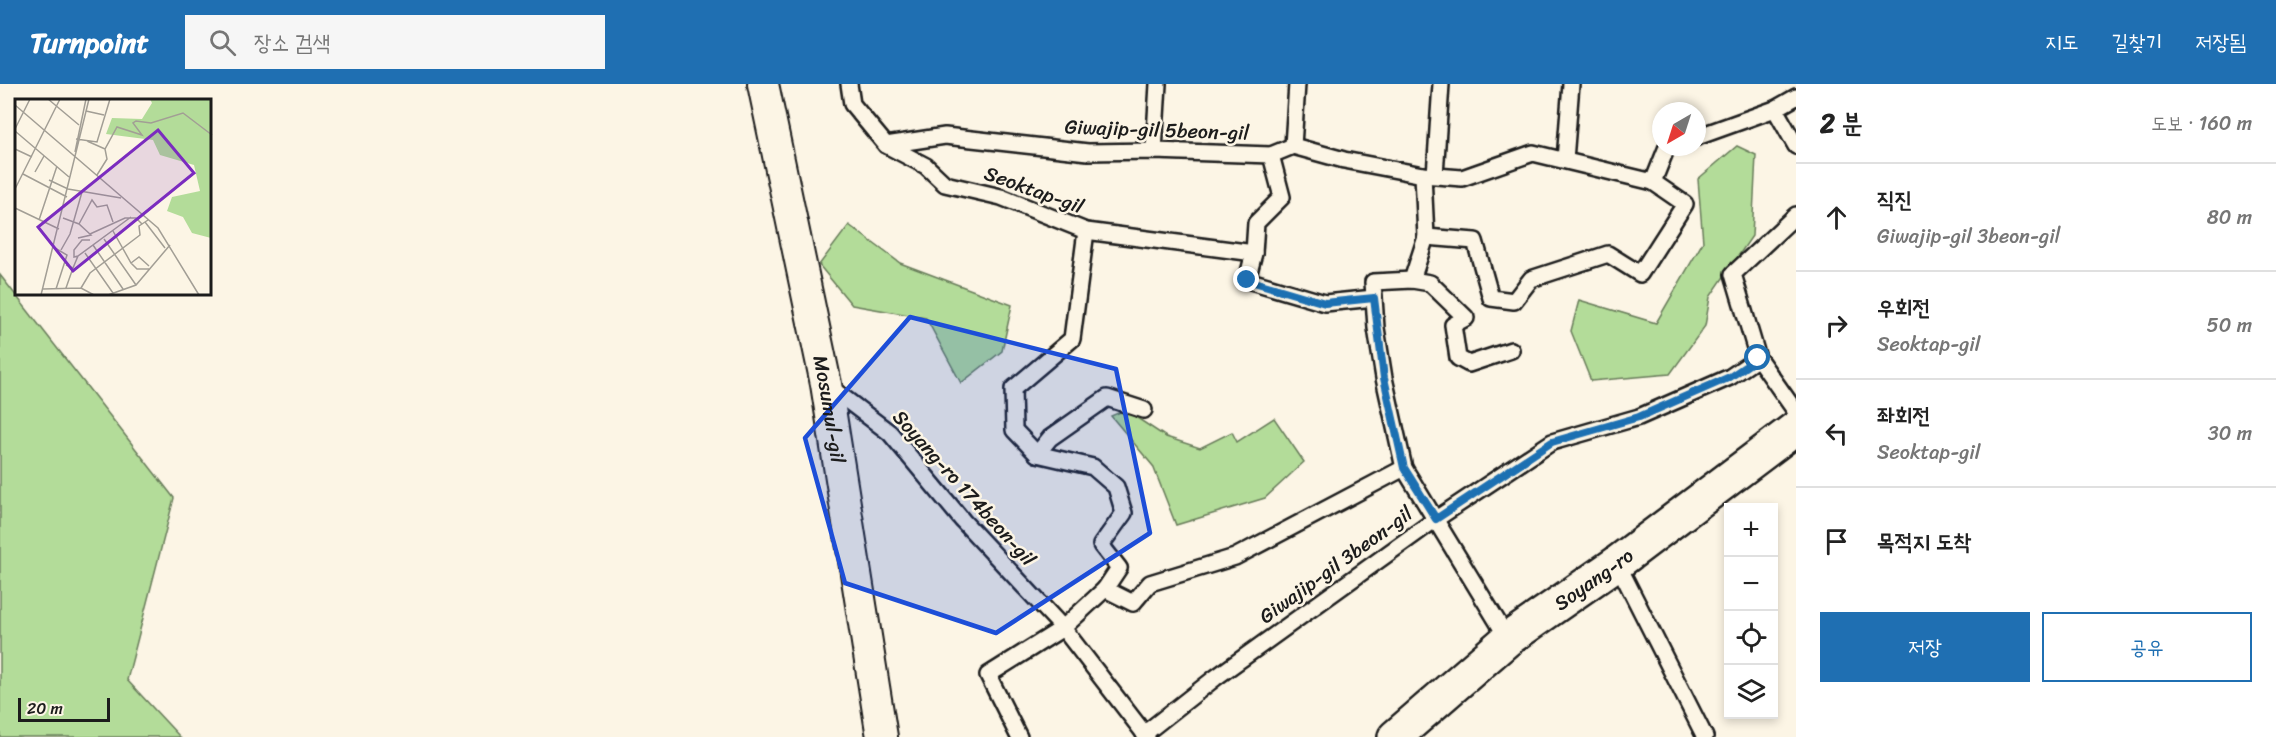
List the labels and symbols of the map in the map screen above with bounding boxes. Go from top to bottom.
inset map [15,99,212,296]
north arrow [1652,102,1706,156]
street label: Giwajip-gil 5beon-gil [1064,109,1250,151]
street label: Seoktap-gil [979,156,1090,225]
route end [1233,266,1259,292]
route start [1744,344,1770,370]
street label: Mosumul-gil [803,352,856,467]
street label: Soyang-ro 174beon-gil [884,401,1045,576]
street label: Giwajip-gil 3beon-gil [1252,497,1421,633]
street label: Soyang-ro [1546,539,1641,620]
scale bar [18,695,110,722]

